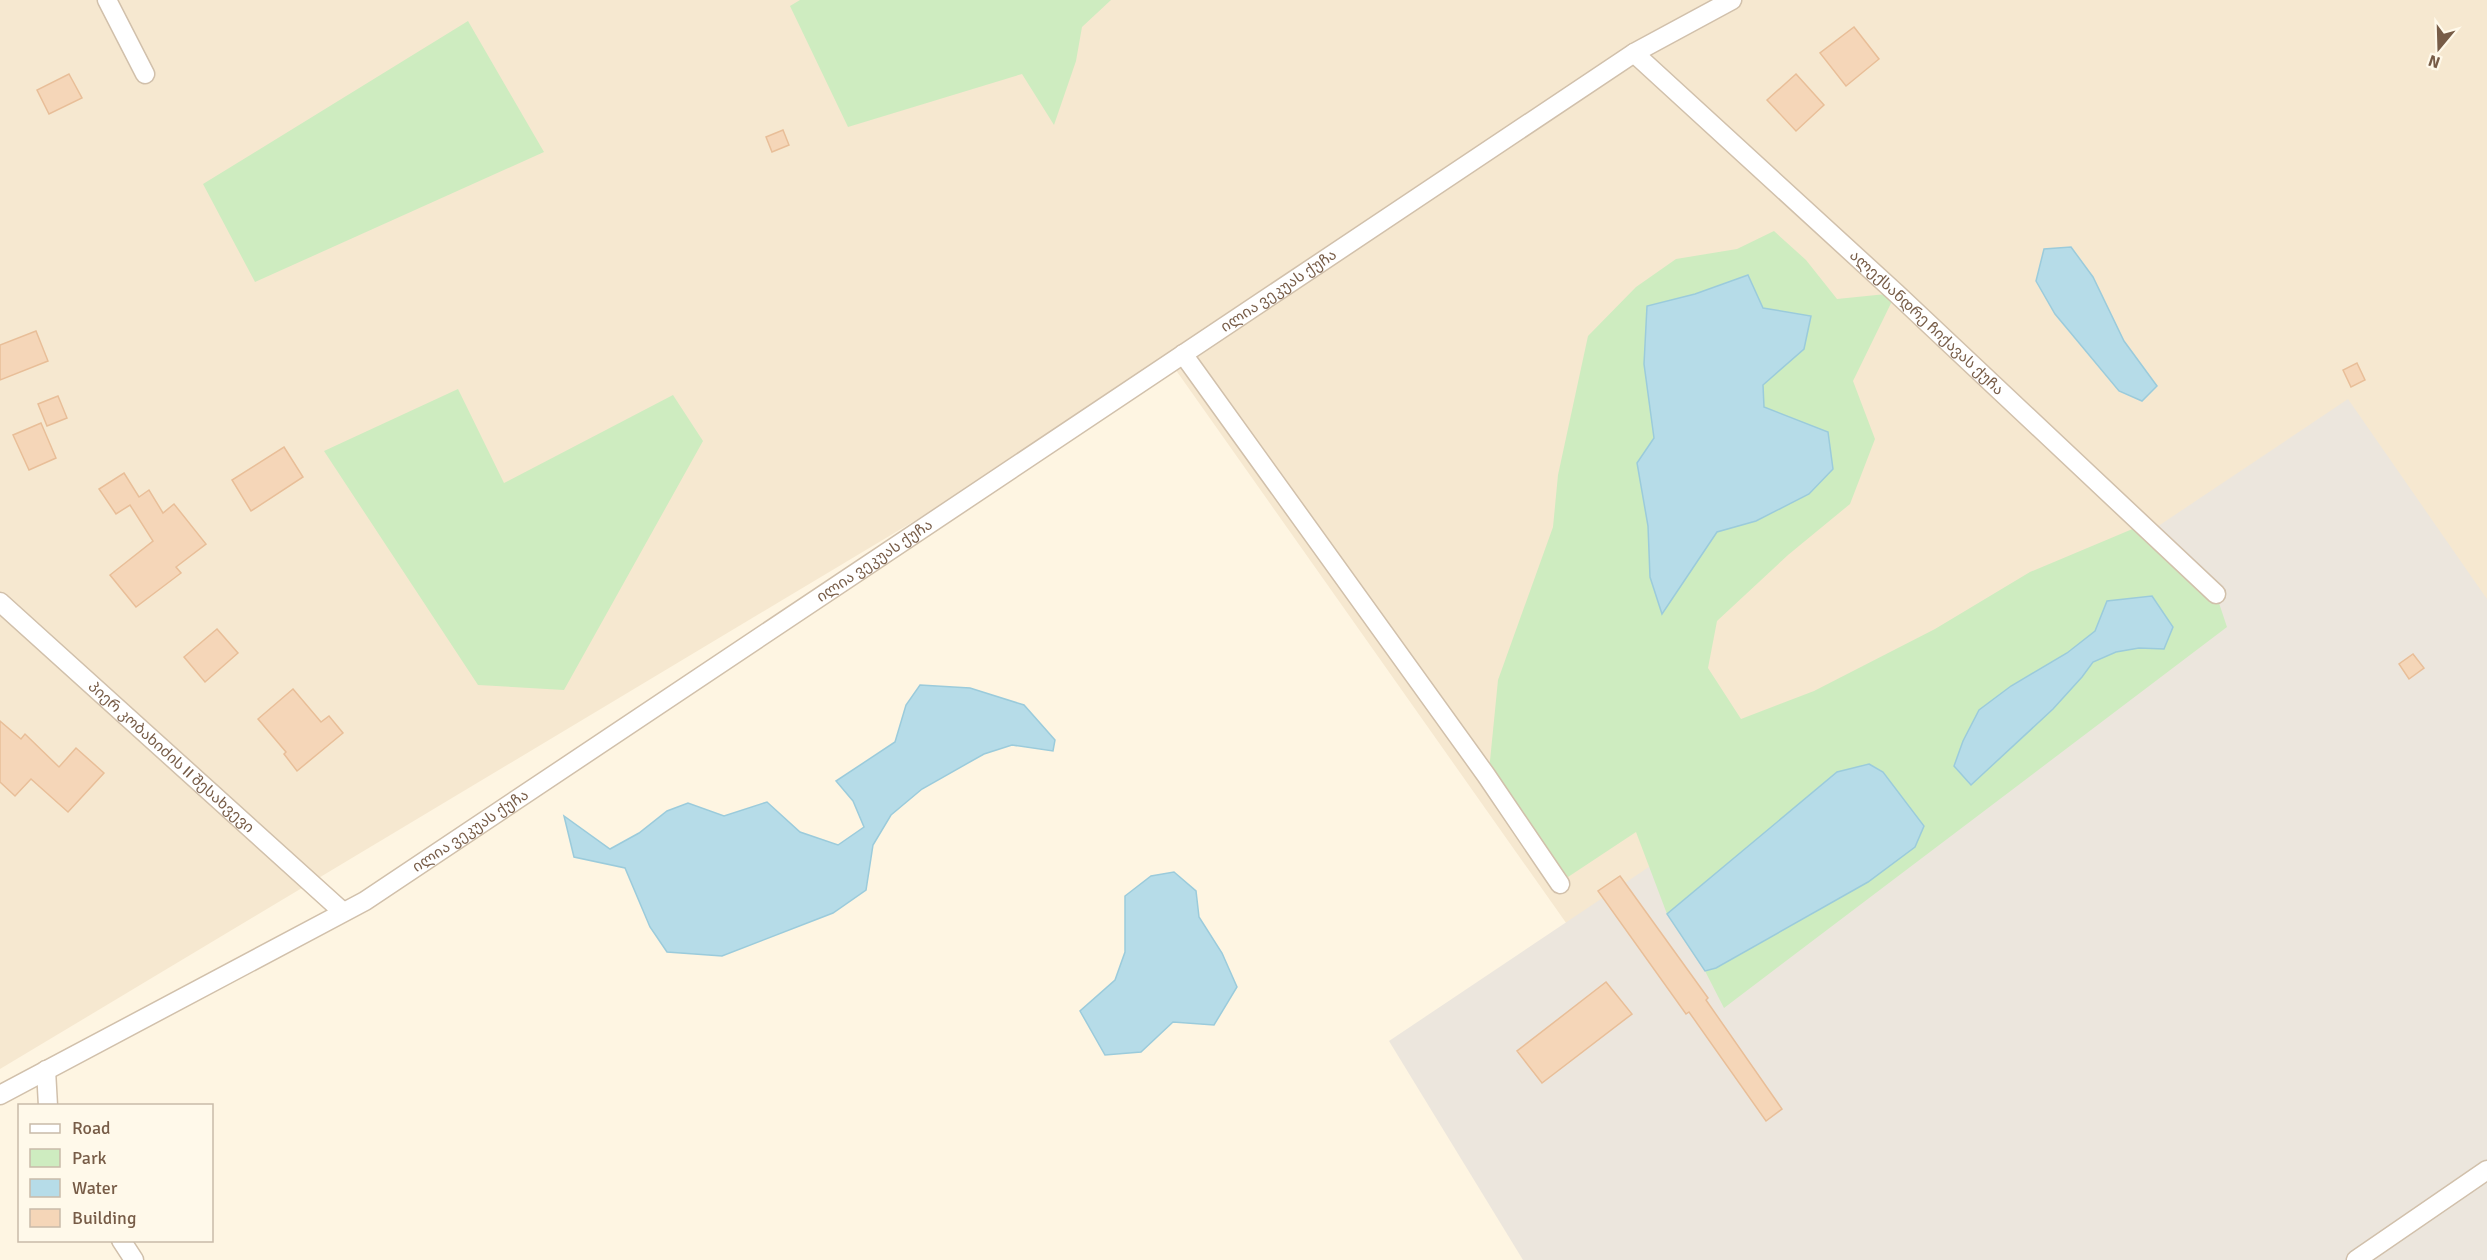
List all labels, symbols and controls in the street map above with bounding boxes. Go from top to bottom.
north arrow [2409,18,2469,78]
text: N [2426,50,2443,73]
street label: ილია ვეკუას ქუჩა [1217,245,1340,336]
street label: ალექსანდრე ჩიქავას ქუჩა [1846,246,2008,399]
street label: ილია ვეკუას ქუჩა [813,515,936,606]
street label: პიერ კობახიძის II შესახვევი [85,677,258,837]
street label: ილია ვეკუას ქუჩა [409,785,532,876]
legend [18,1104,213,1242]
text: Road [72,1117,111,1139]
text: Park [72,1147,107,1169]
text: Water [72,1177,118,1199]
text: Building [72,1207,136,1229]

